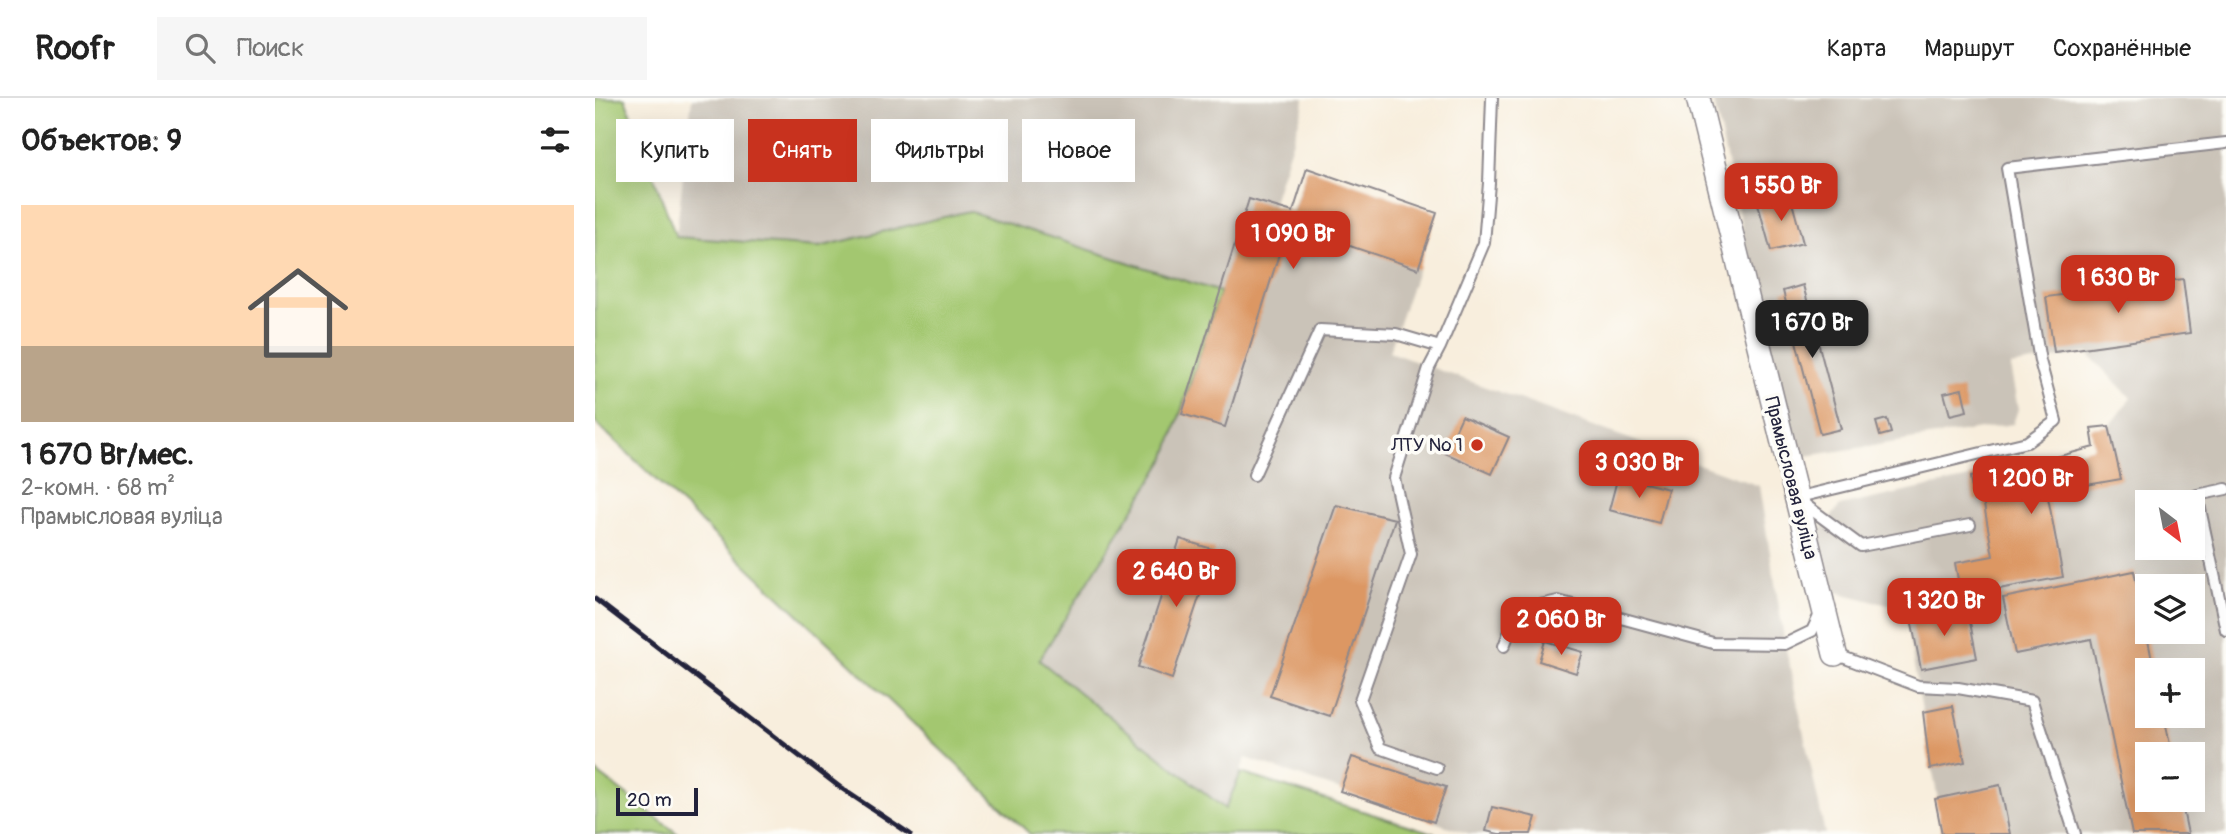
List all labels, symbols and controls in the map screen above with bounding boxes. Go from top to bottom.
search box [157,17,647,80]
text: Roofr [35,28,115,69]
icon: search [181,29,219,67]
text: Поиск [237,32,305,64]
text: Карта [1827,34,1886,63]
text: Маршрут [1924,34,2015,63]
text: Сохранённые [2053,34,2191,63]
chip: Купить [616,119,734,182]
chip: Снять [748,119,857,182]
chip: Фильтры [871,119,1008,182]
chip: Новое [1022,119,1135,182]
icon: filters [536,121,574,159]
text: Объектов: 9 [21,122,182,159]
pin: 1 550 Br [1709,164,1853,223]
text: 1 550 Br [1741,171,1821,200]
pin: 1 090 Br [1221,212,1365,271]
text: 1 090 Br [1251,219,1335,248]
icon: home [235,250,361,376]
pin: 1 630 Br [2046,256,2190,315]
text: 1 630 Br [2077,263,2159,292]
pin: 1 670 Br [1740,300,1884,360]
text: 1 670 Br [1771,308,1853,337]
street label: Прамысловая вуліца [1759,394,1823,562]
place label: ЛТУ № 1 [1390,433,1463,457]
text: 1 670 Br/мес. [21,436,194,473]
marker: ЛТУ № 1 [1469,437,1485,453]
pin: 3 030 Br [1567,440,1711,500]
text: 3 030 Br [1595,448,1683,477]
pin: 1 200 Br [1959,456,2103,516]
text: 1 200 Br [1989,464,2073,493]
text: 2-комн. · 68 m² [21,473,175,502]
north arrow [2135,490,2205,560]
map controls [2135,490,2205,812]
text: Прамысловая вуліца [21,502,223,531]
pin: 2 640 Br [1104,550,1248,609]
text: 2 640 Br [1133,557,1219,586]
button: layers [2135,574,2205,644]
pin: 1 320 Br [1872,578,2016,638]
text: 1 320 Br [1903,586,1985,615]
pin: 2 060 Br [1489,598,1633,657]
text: 2 060 Br [1517,605,1605,634]
button: + [2135,658,2205,728]
button: − [2135,742,2205,812]
scale bar [616,785,698,817]
text: 20 m [627,788,672,812]

